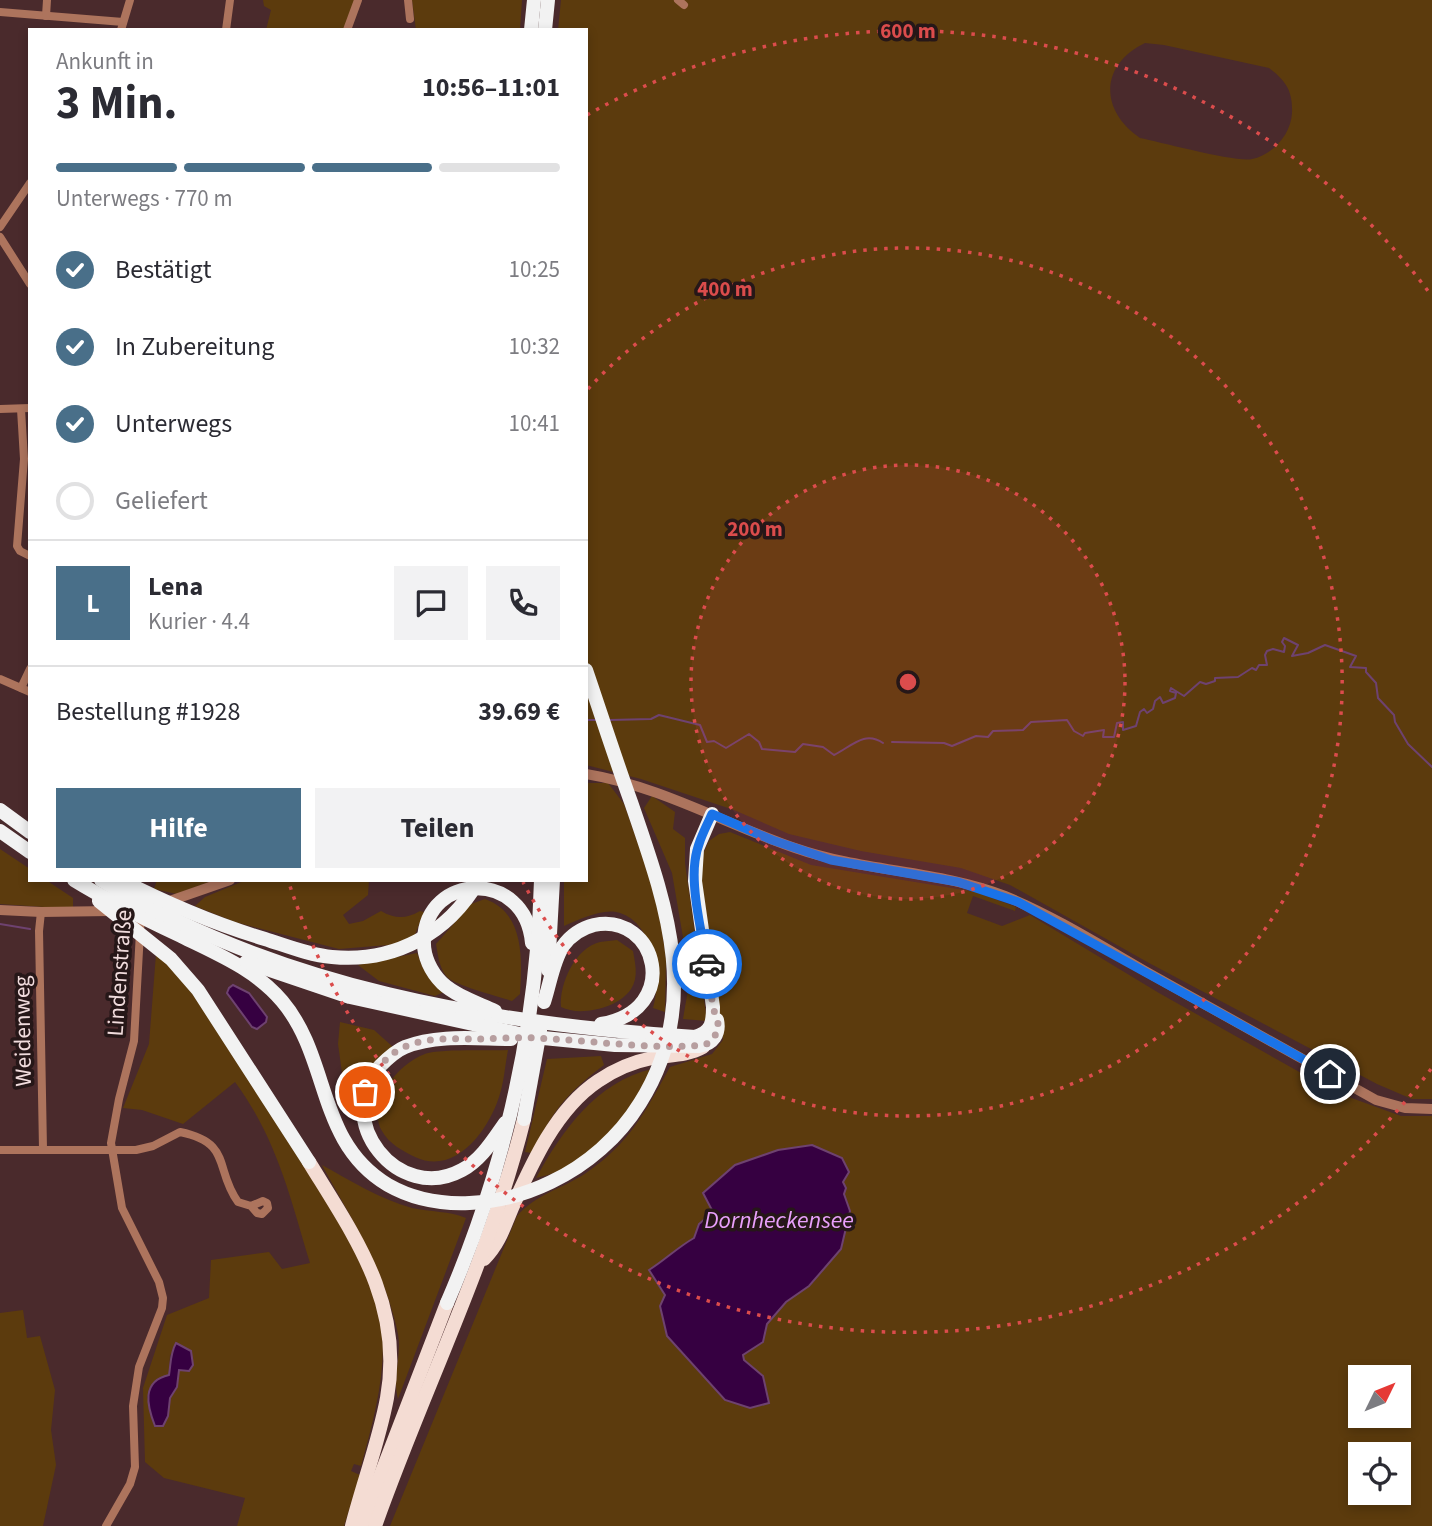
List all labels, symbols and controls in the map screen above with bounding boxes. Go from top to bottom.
text: 600 m [880,16,936,46]
text: Ankunft in [56,45,154,78]
text: 10:56–11:01 [422,69,560,106]
text: 3 Min. [56,71,177,136]
text: Unterwegs · 770 m [56,182,232,215]
icon: check [56,251,94,289]
text: Bestätigt [115,251,212,288]
text: 10:25 [509,253,560,286]
text: 400 m [697,274,753,304]
icon: check [56,328,94,366]
text: In Zubereitung [115,328,274,365]
text: 10:32 [509,330,560,363]
icon: check [56,405,94,443]
text: Unterwegs [115,405,232,442]
text: 10:41 [509,407,560,440]
text: Geliefert [115,482,208,519]
text: 200 m [727,514,783,544]
button: chat [394,566,468,640]
button: phone [486,566,560,640]
text: Lena [148,568,203,605]
text: L [86,585,100,622]
text: Kurier · 4.4 [148,605,250,638]
centre of rings [896,670,920,694]
text: Bestellung #1928 [56,693,240,730]
text: 39.69 € [478,693,560,730]
button: Hilfe [56,788,301,868]
button: Teilen [315,788,560,868]
street label: Lindenstraße [99,909,140,1037]
courier [672,929,742,999]
icon: car [688,945,726,983]
street label: Weidenweg [5,975,40,1087]
pin [1300,1044,1360,1104]
icon: home [1311,1055,1349,1093]
pin [335,1062,395,1122]
icon: bag [346,1073,384,1111]
water label: Dornheckensee [704,1203,854,1238]
north arrow [1348,1365,1410,1428]
map controls [1348,1365,1411,1505]
button: locate [1348,1442,1411,1505]

